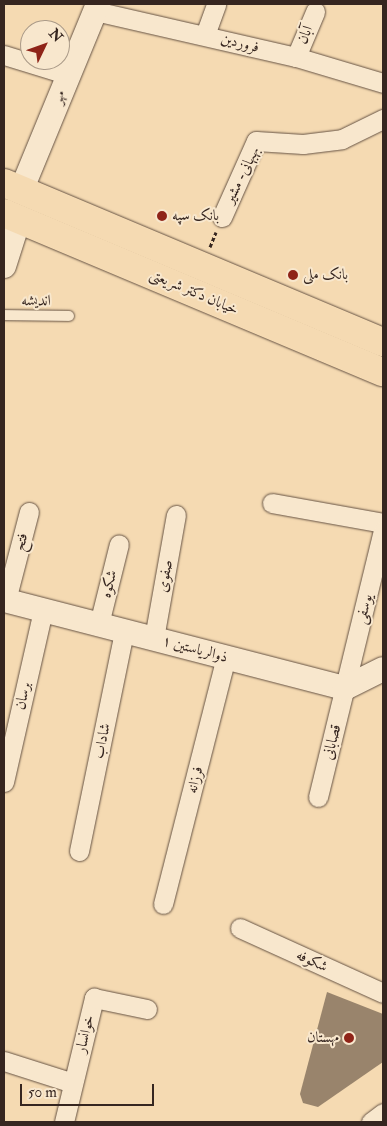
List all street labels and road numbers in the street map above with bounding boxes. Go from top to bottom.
street label: آبان [293,23,317,47]
street label: فروردین [219,30,261,56]
street label: مهر [48,88,70,106]
street label: بهبهانی- مشیر [220,143,264,207]
street label: خیابان دکتر شریعتی [147,265,241,319]
street label: اندیشه [21,292,51,310]
street label: فتح [10,531,32,553]
street label: صفوی [153,558,177,594]
street label: شکوه [97,568,121,600]
street label: یوسفی [352,592,376,626]
street label: ذوالریاستین ۱ [160,632,230,666]
street label: برسان [11,680,35,712]
street label: شاداب [89,722,115,760]
street label: قصابانی [319,722,345,762]
street label: فرزانه [183,765,207,795]
street label: شکوفه [293,946,331,976]
street label: خوانسار [72,1013,98,1055]

